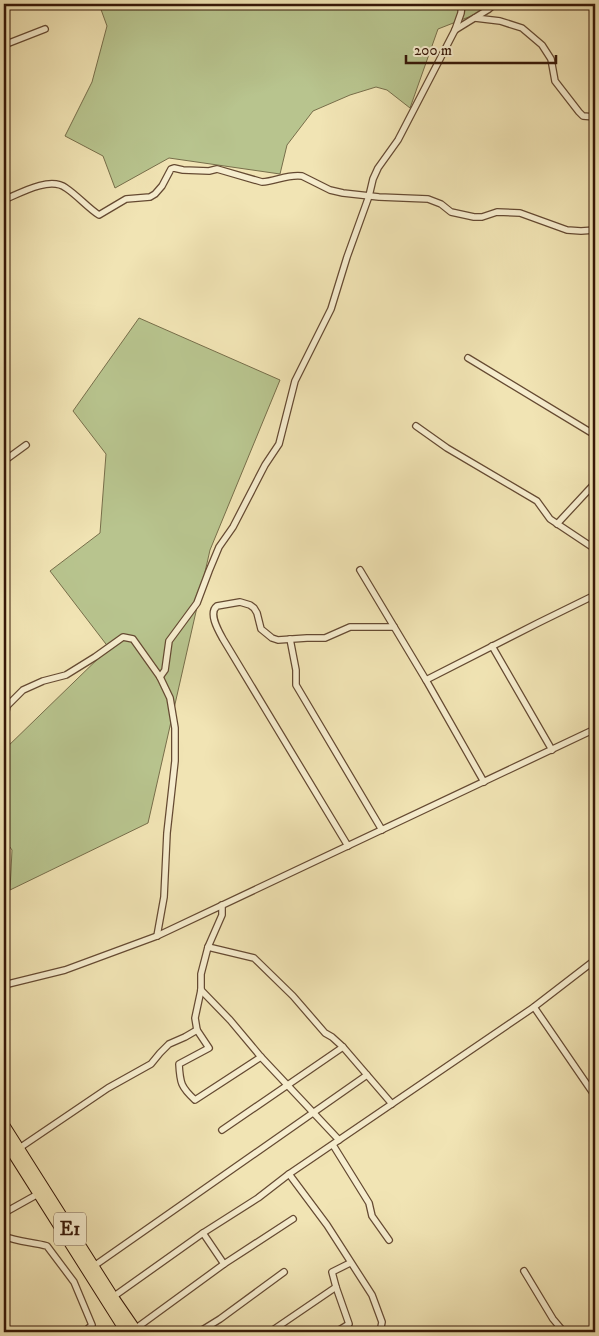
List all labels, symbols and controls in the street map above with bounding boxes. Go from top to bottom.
scale bar [406,32,556,64]
text: 200 m [414,41,452,60]
road number: E1 [54,1212,86,1246]

